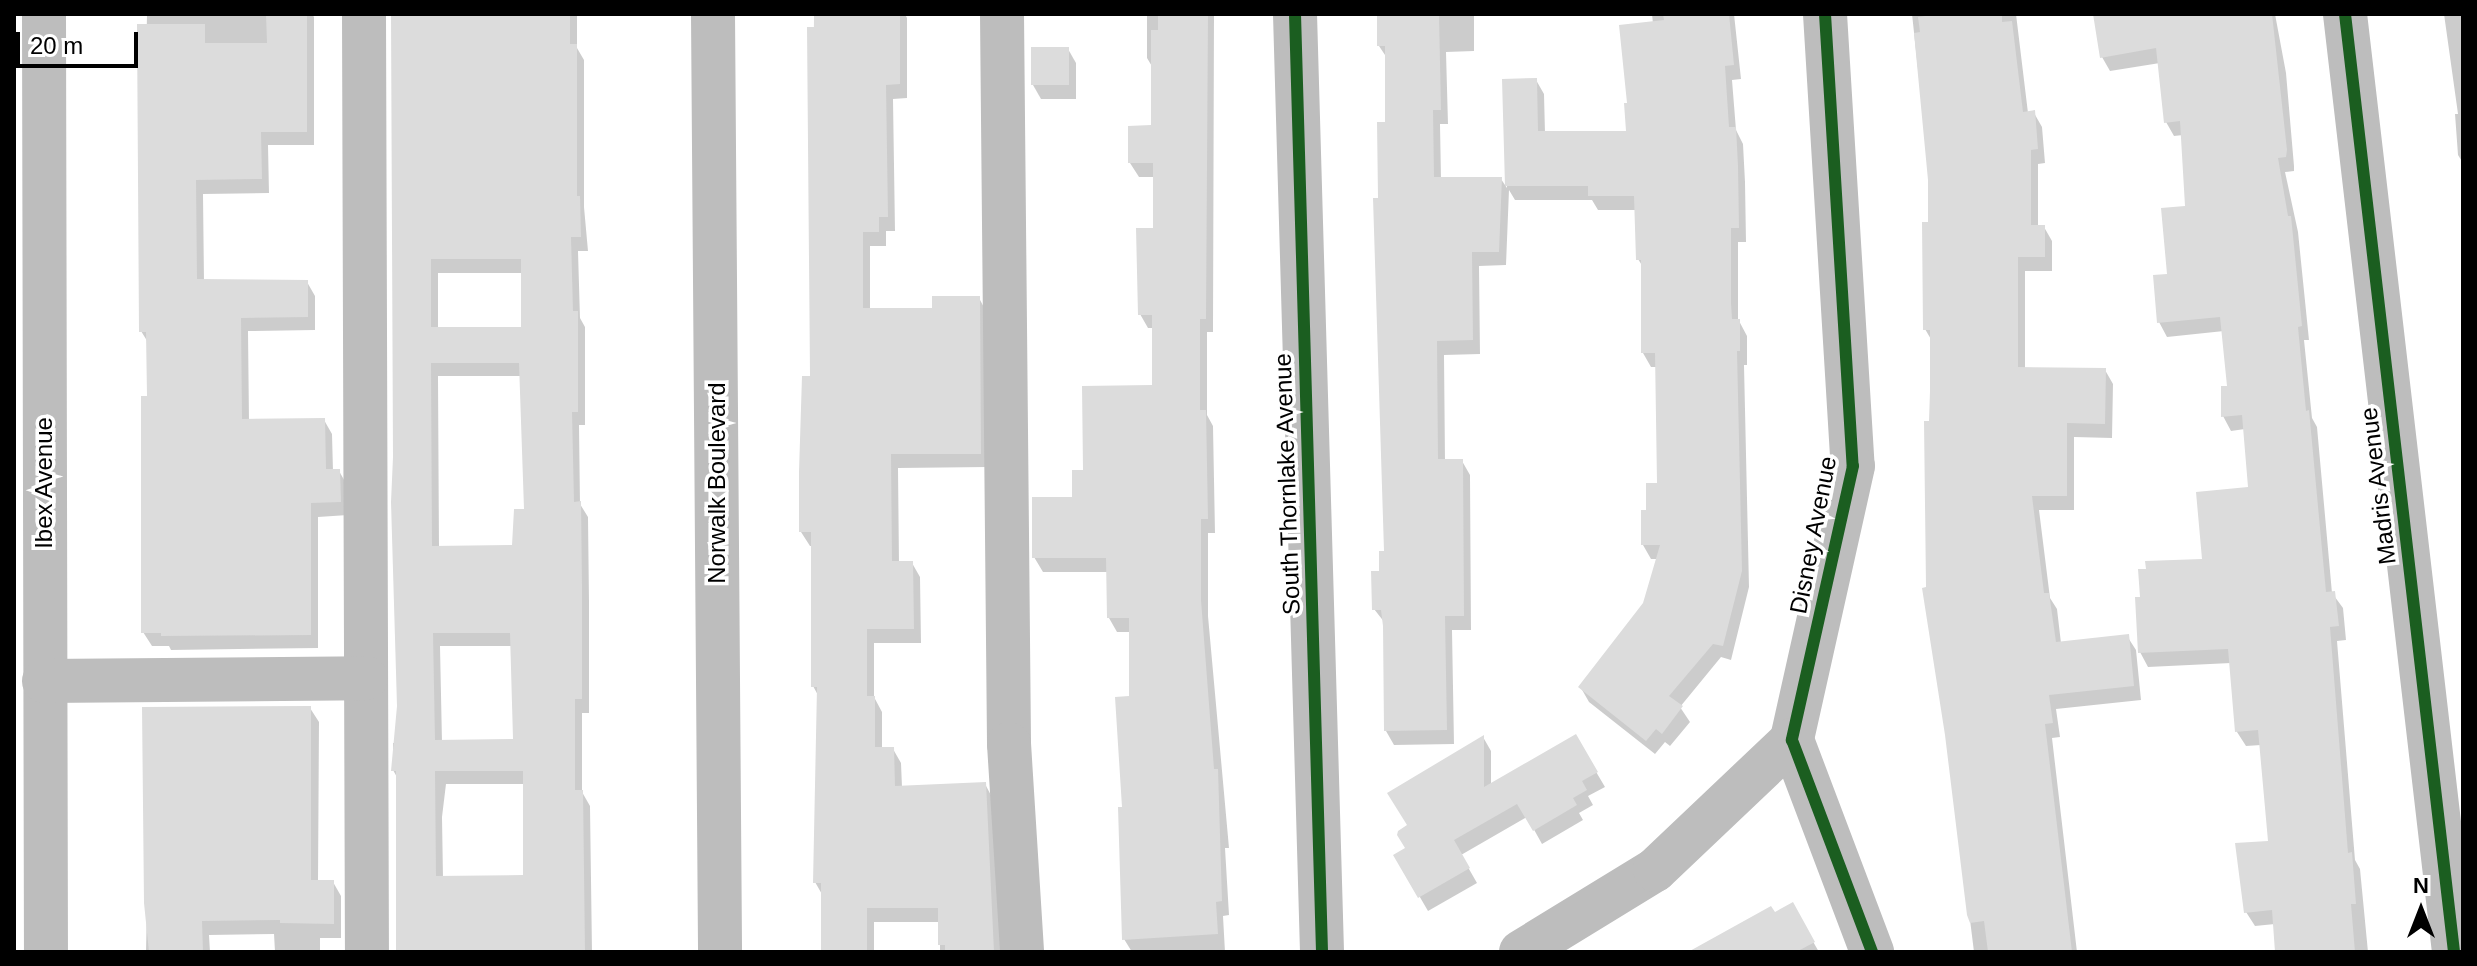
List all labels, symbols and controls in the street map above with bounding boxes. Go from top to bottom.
scale bar [20,16,142,66]
text: 20 m [30,32,83,59]
street label: South Thornlake Avenue [1268,352,1306,616]
street label: Norwalk Boulevard [703,382,731,584]
street label: Madris Avenue [2354,405,2402,567]
street label: Ibex Avenue [30,417,58,549]
street label: Disney Avenue [1784,453,1842,617]
north arrow [2381,870,2461,950]
text: N [2413,873,2429,898]

